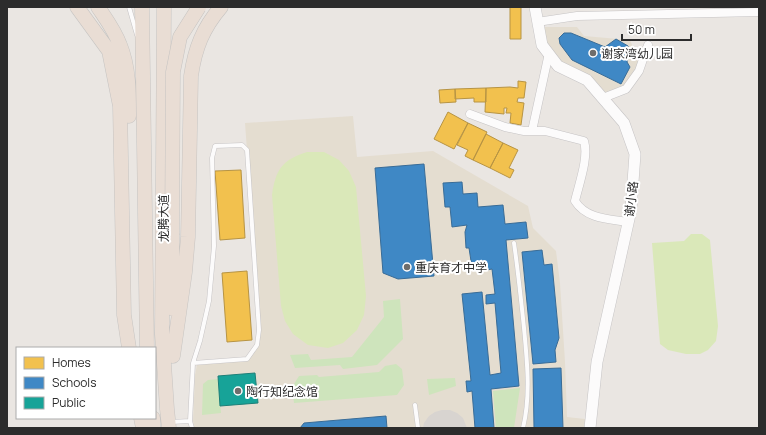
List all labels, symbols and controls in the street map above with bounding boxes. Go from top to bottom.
scale bar [622,16,691,42]
text: 50 m [628,21,655,38]
place label: 谢家湾幼儿园 [601,45,673,62]
marker: 谢家湾幼儿园 [588,48,598,58]
street label: 谢小路 [620,180,642,218]
street label: 龙腾大道 [155,194,172,242]
place label: 重庆育才中学 [415,259,487,276]
marker: 重庆育才中学 [402,262,412,272]
legend [16,347,156,419]
text: Homes [52,354,91,371]
text: Schools [52,374,96,391]
place label: 陶行知纪念馆 [246,383,318,400]
marker: 陶行知纪念馆 [233,386,243,396]
text: Public [52,394,86,411]

